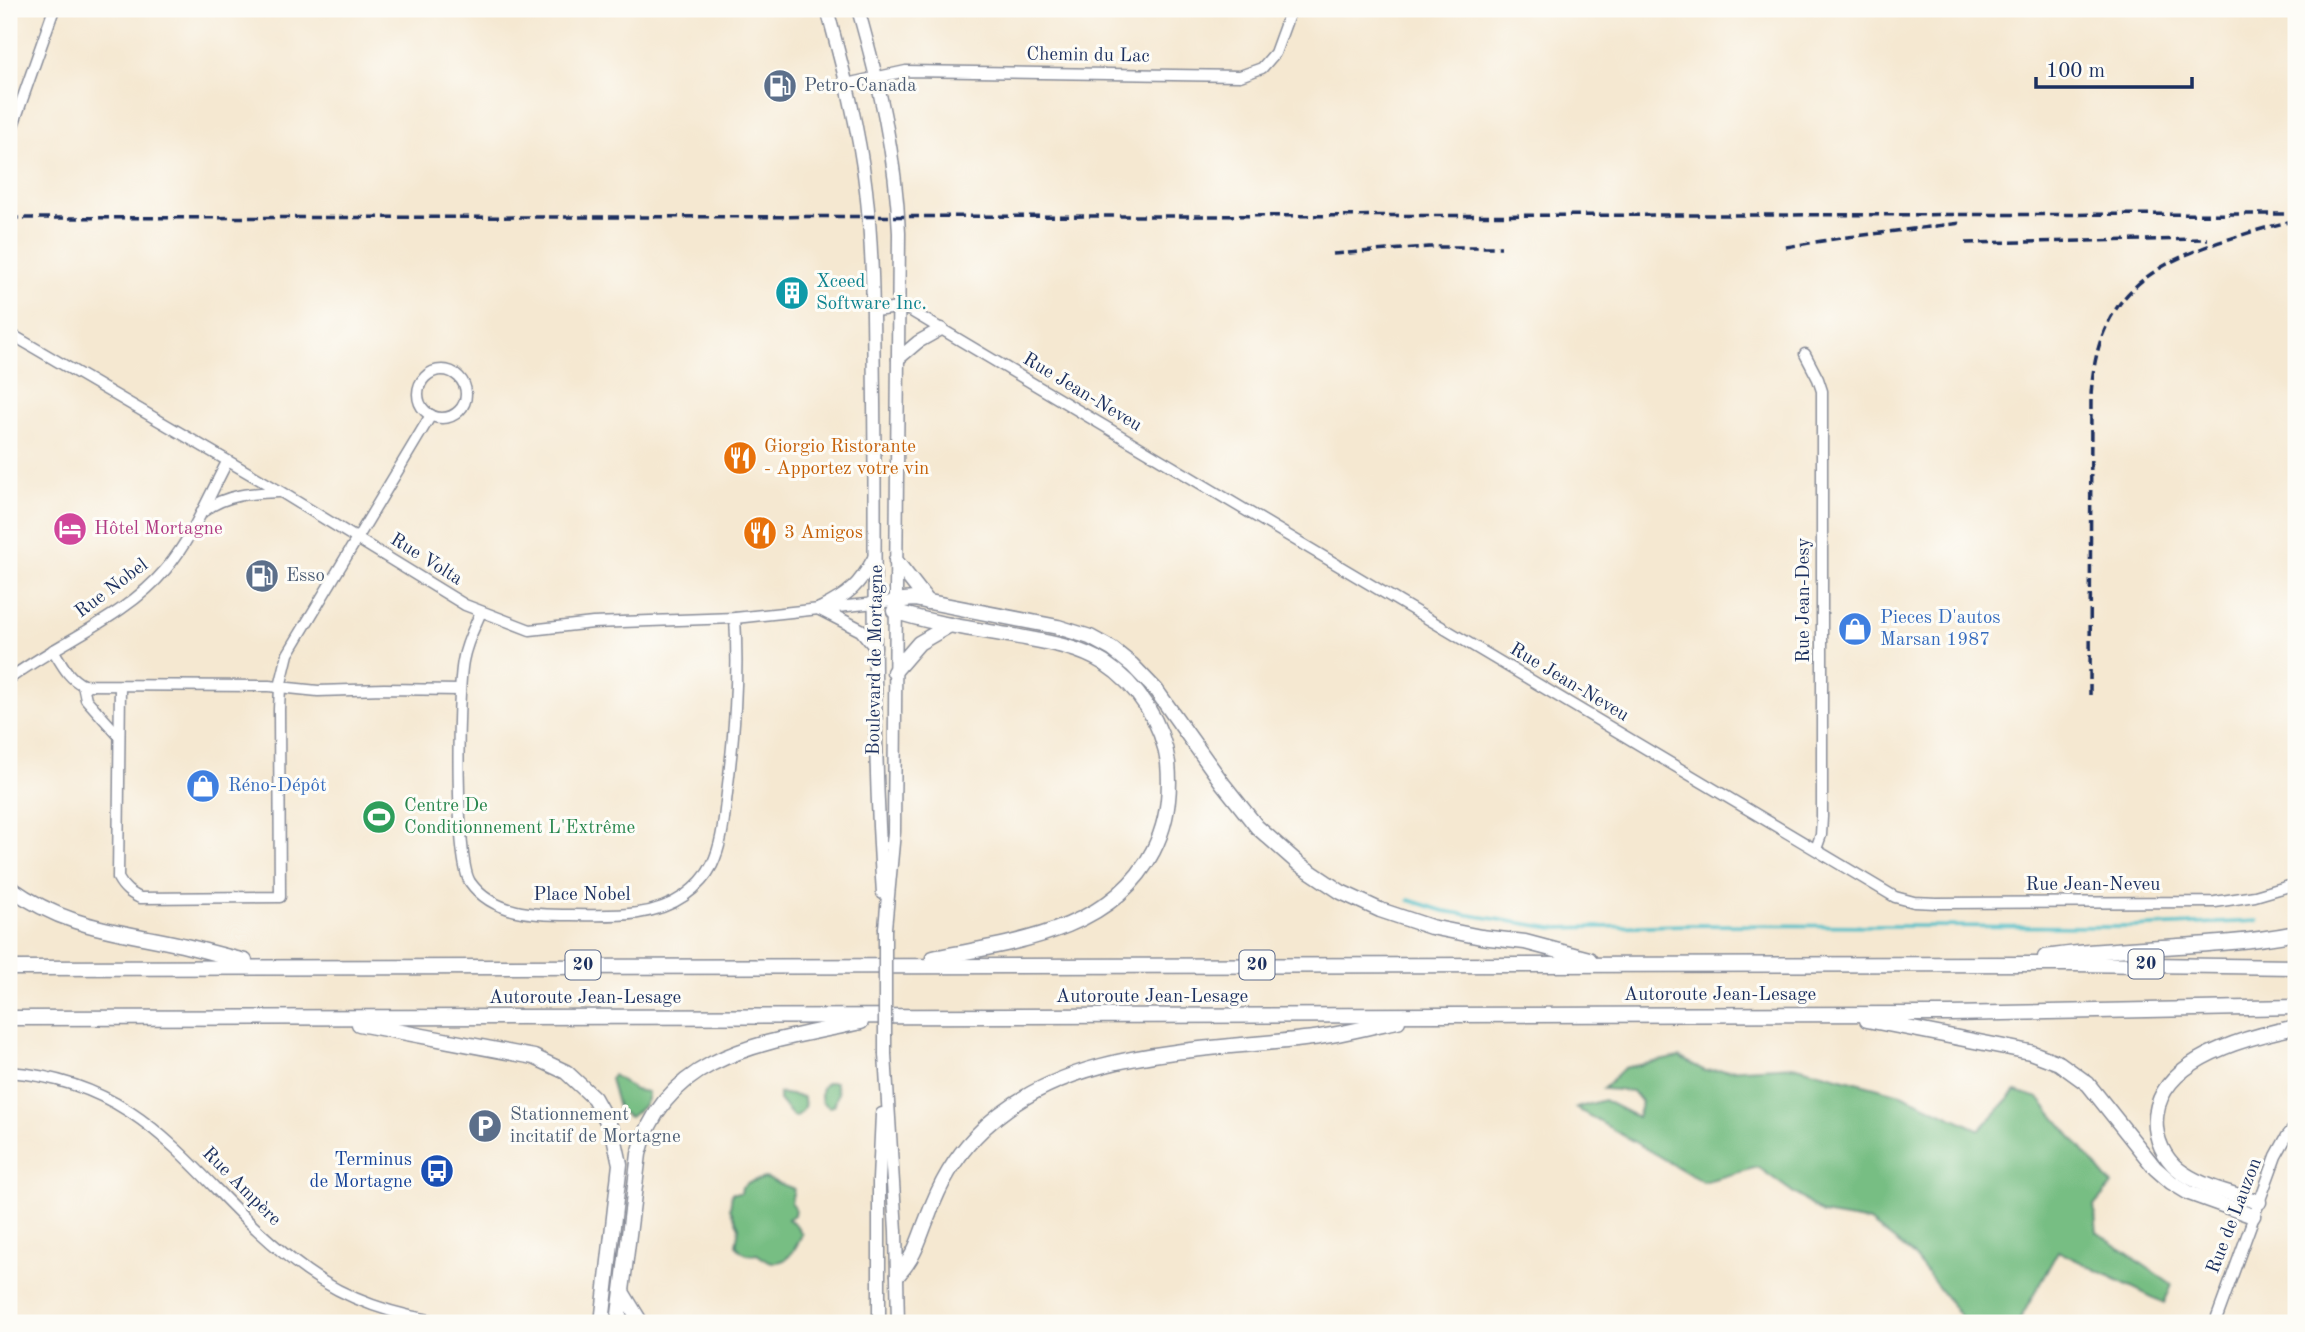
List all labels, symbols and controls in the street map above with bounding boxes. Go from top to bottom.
street label: Chemin du Lac [1026,45,1150,67]
scale bar [2036,46,2191,90]
text: 100 m [2046,61,2105,82]
fuel station icon: Petro-Canada [761,67,799,105]
place label: Petro-Canada [804,77,917,96]
place label: Xceed Software Inc. [816,273,927,314]
building icon: Xceed Software Inc. [773,274,811,312]
street label: Rue Jean-Neveu [1019,350,1145,436]
place label: Giorgio Ristorante - Apportez votre vin [764,438,929,479]
restaurant icon: Giorgio Ristorante - Apportez votre vin [721,439,759,477]
hotel icon: Hôtel Mortagne [51,510,89,548]
restaurant icon: 3 Amigos [741,514,779,552]
place label: Hôtel Mortagne [94,520,223,539]
place label: 3 Amigos [784,524,863,543]
street label: Rue Volta [387,530,466,590]
street label: Rue Jean-Desy [1795,537,1814,663]
street label: Rue Nobel [72,556,152,622]
fuel station icon: Esso [243,557,281,595]
street label: Boulevard de Mortagne [865,564,887,756]
place label: Esso [286,567,325,586]
place label: Pieces D'autos Marsan 1987 [1880,609,2001,650]
shop icon: Pieces D'autos Marsan 1987 [1836,610,1874,648]
street label: Rue Jean-Neveu [1506,640,1632,726]
shop icon: Réno-Dépôt [184,767,222,805]
place label: Réno-Dépôt [228,777,327,796]
place label: Centre De Conditionnement L'Extrême [404,797,635,838]
sports icon: Centre De Conditionnement L'Extrême [360,798,398,836]
street label: Rue Jean-Neveu [2026,876,2160,895]
street label: Place Nobel [533,886,631,905]
road number: 20 [566,950,600,980]
road number: 20 [1240,950,1274,980]
road number: 20 [2128,950,2164,979]
street label: Autoroute Jean-Lesage [1624,986,1816,1005]
street label: Autoroute Jean-Lesage [1056,988,1248,1007]
street label: Autoroute Jean-Lesage [489,989,681,1008]
place label: Stationnement incitatif de Mortagne [510,1106,681,1147]
parking icon: Stationnement incitatif de Mortagne [466,1107,504,1145]
street label: Rue Ampère [198,1144,284,1230]
place label: Terminus de Mortagne [310,1151,412,1192]
bus stop icon: Terminus de Mortagne [418,1152,456,1190]
street label: Rue de Lauzon [2204,1156,2266,1276]

